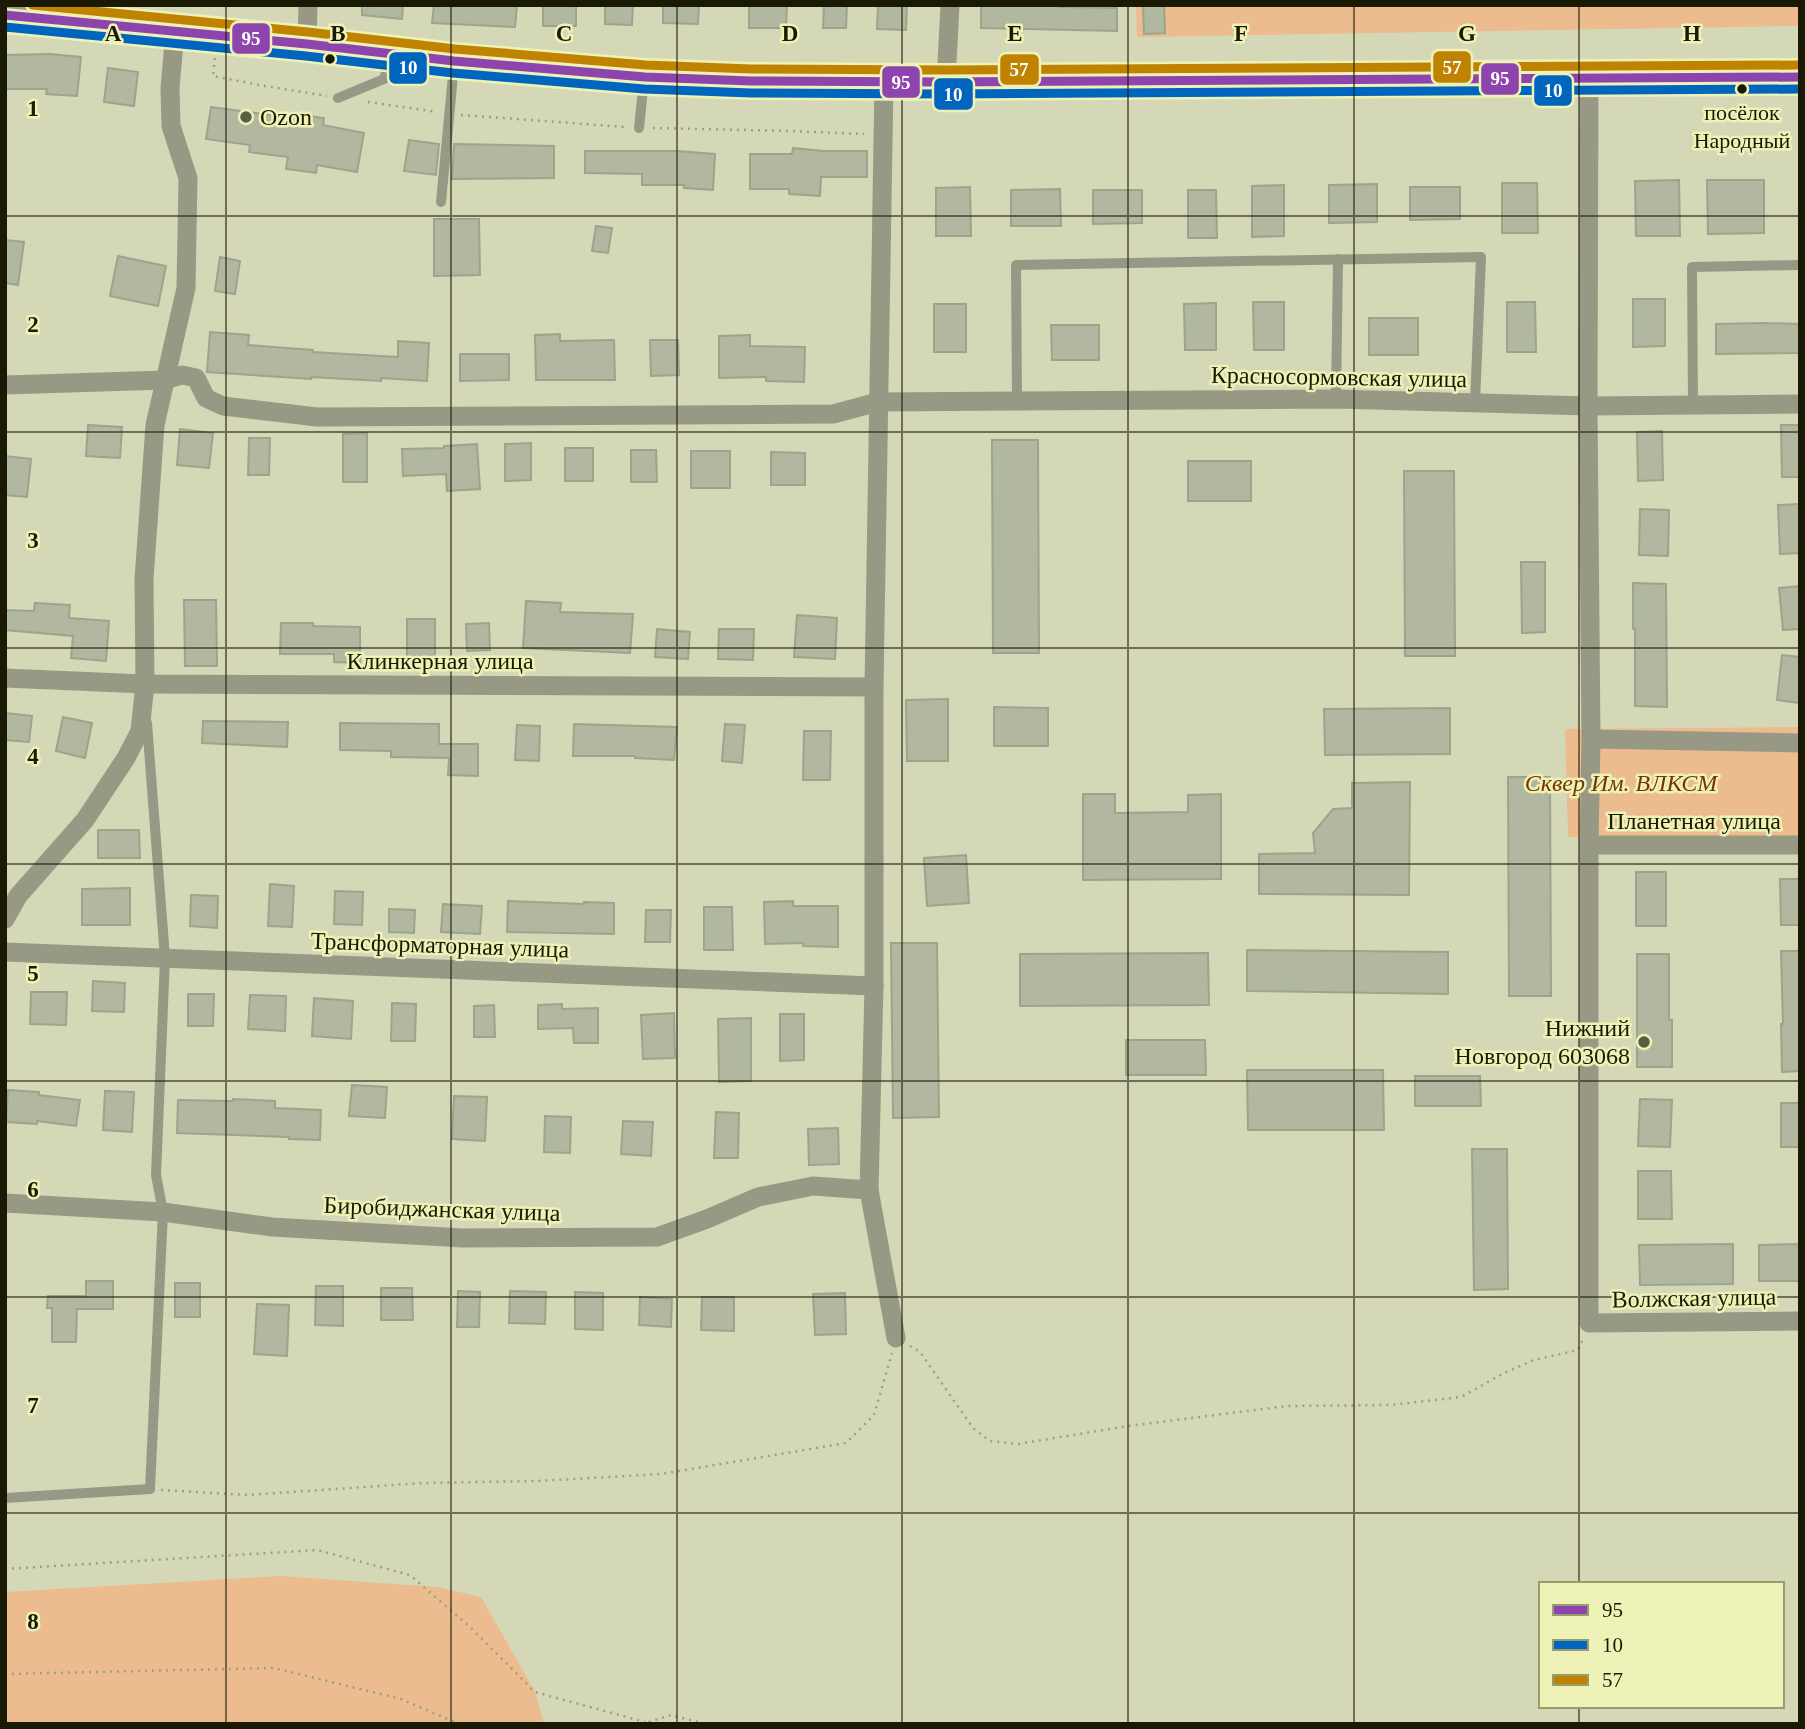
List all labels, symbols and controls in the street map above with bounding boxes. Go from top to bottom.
text: A [105,21,122,46]
text: B [330,21,346,46]
text: C [556,21,572,46]
text: D [782,21,798,46]
text: E [1007,21,1023,46]
text: F [1234,21,1248,46]
text: G [1458,21,1476,46]
text: H [1683,21,1701,46]
line badge: 95 [231,22,271,55]
text: 95 [242,28,261,49]
line badge: 57 [1432,50,1472,84]
line badge: 10 [388,51,428,85]
unlabelled marker [323,52,337,66]
line badge: 57 [999,53,1040,86]
text: 10 [399,57,418,78]
text: 57 [1443,57,1462,78]
text: 57 [1010,59,1029,80]
line badge: 95 [1480,62,1520,96]
line badge: 95 [881,65,921,99]
text: 95 [1491,68,1510,89]
text: 95 [892,72,911,93]
line badge: 10 [1533,74,1573,107]
line badge: 10 [933,77,974,111]
text: 10 [1544,80,1563,101]
marker: посёлок Народный [1735,82,1749,96]
text: 10 [944,84,963,105]
text: 1 [27,96,39,121]
place label: посёлок Народный [1694,100,1790,153]
place label: Ozon [260,104,312,130]
marker: Ozon [238,109,254,125]
text: 2 [27,312,39,337]
street label: Красносормовская улица [1211,362,1468,392]
text: 3 [27,528,39,553]
street label: Клинкерная улица [346,648,534,674]
text: 4 [27,744,39,769]
park label: Сквер Им. ВЛКСМ [1525,770,1719,796]
street label: Планетная улица [1607,808,1781,834]
street label: Трансформаторная улица [310,927,570,963]
text: 5 [27,961,39,986]
place label: Нижний Новгород 603068 [1455,1015,1630,1069]
marker: Нижний Новгород 603068 [1636,1034,1652,1050]
text: 6 [27,1177,39,1202]
street label: Биробиджанская улица [323,1192,561,1226]
street label: Волжская улица [1611,1284,1777,1312]
text: 7 [27,1393,39,1418]
legend [1539,1582,1784,1708]
text: 95 [1602,1598,1623,1622]
text: 8 [27,1609,39,1634]
text: 10 [1602,1633,1623,1657]
text: 57 [1602,1668,1623,1692]

